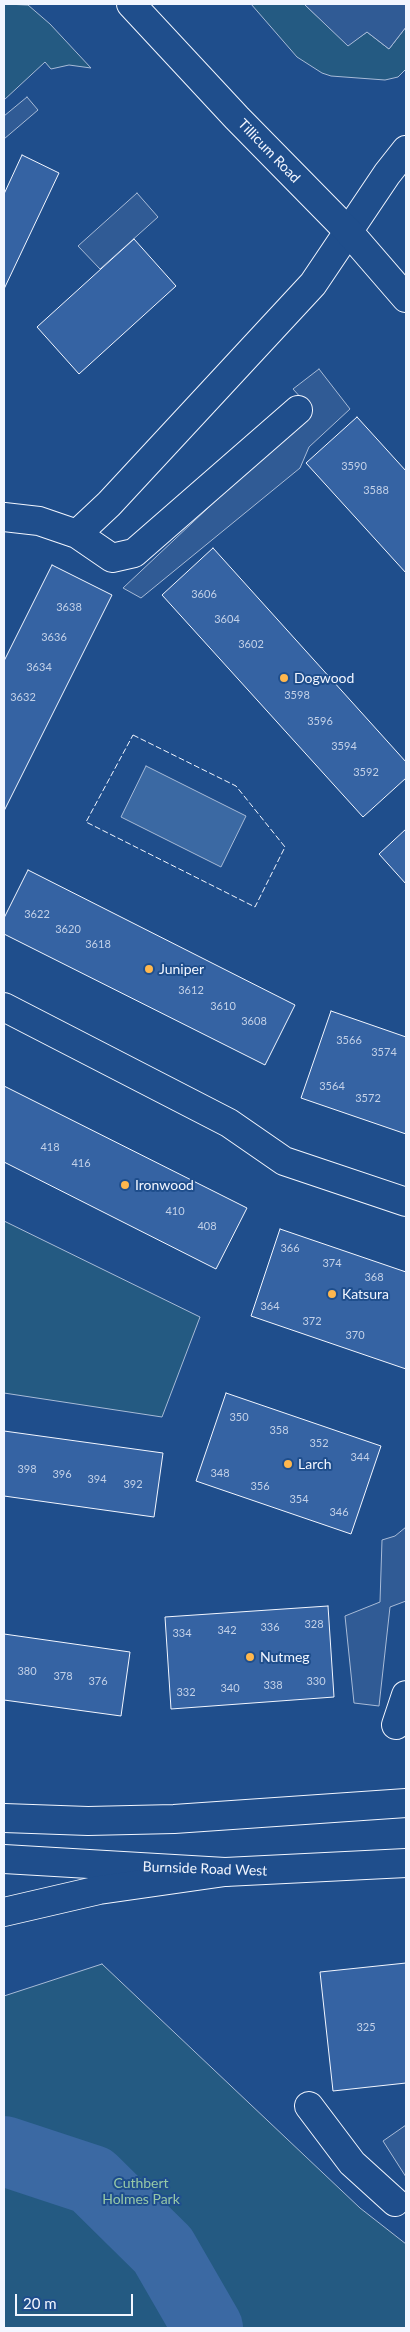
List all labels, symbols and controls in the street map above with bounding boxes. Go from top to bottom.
street label: Tillicum Road [234,116,304,186]
house number: 3590 [341,459,367,473]
house number: 3588 [363,483,389,497]
house number: 3606 [191,587,217,601]
house number: 3638 [56,600,82,614]
house number: 3604 [214,612,240,626]
house number: 3636 [41,630,67,644]
house number: 3602 [238,637,264,651]
house number: 3634 [26,660,52,674]
place label: Dogwood [294,670,354,686]
marker: Dogwood [278,672,290,684]
house number: 3598 [284,688,310,702]
house number: 3632 [10,690,36,704]
house number: 3596 [307,714,333,728]
house number: 3594 [331,739,357,753]
house number: 3592 [353,765,379,779]
house number: 3622 [24,907,50,921]
house number: 3620 [55,922,81,936]
house number: 3618 [85,937,111,951]
place label: Juniper [159,961,204,977]
marker: Juniper [143,963,155,975]
house number: 3612 [178,983,204,997]
house number: 3610 [210,999,236,1013]
house number: 3608 [241,1014,267,1028]
house number: 3566 [336,1033,362,1047]
house number: 3574 [371,1045,397,1059]
house number: 3564 [319,1079,345,1093]
house number: 3572 [355,1091,381,1105]
house number: 418 [40,1140,60,1154]
house number: 416 [71,1156,91,1170]
place label: Ironwood [135,1177,194,1193]
marker: Ironwood [119,1179,131,1191]
house number: 410 [165,1204,185,1218]
house number: 408 [197,1219,217,1233]
house number: 366 [280,1241,300,1255]
house number: 374 [322,1256,342,1270]
house number: 368 [364,1270,384,1284]
place label: Katsura [342,1286,389,1302]
marker: Katsura [326,1288,338,1300]
house number: 364 [260,1299,280,1313]
house number: 372 [302,1314,322,1328]
house number: 370 [345,1328,365,1342]
house number: 350 [229,1410,249,1424]
house number: 358 [269,1423,289,1437]
house number: 352 [309,1436,329,1450]
house number: 344 [350,1450,370,1464]
place label: Larch [298,1456,331,1472]
marker: Larch [282,1458,294,1470]
house number: 398 [17,1462,37,1476]
house number: 348 [210,1466,230,1480]
house number: 396 [52,1467,72,1481]
house number: 394 [87,1472,107,1486]
house number: 392 [123,1477,143,1491]
house number: 356 [250,1479,270,1493]
house number: 354 [289,1492,309,1506]
house number: 346 [329,1505,349,1519]
house number: 328 [304,1617,324,1631]
house number: 336 [260,1620,280,1634]
house number: 342 [217,1623,237,1637]
house number: 334 [172,1626,192,1640]
place label: Nutmeg [260,1649,310,1665]
marker: Nutmeg [244,1651,256,1663]
house number: 380 [17,1664,37,1678]
house number: 378 [53,1669,73,1683]
house number: 376 [88,1674,108,1688]
house number: 330 [306,1674,326,1688]
house number: 338 [263,1678,283,1692]
house number: 340 [220,1681,240,1695]
house number: 332 [176,1685,196,1699]
street label: Burnside Road West [142,1858,268,1880]
house number: 325 [356,2020,376,2034]
park label: Cuthbert Holmes Park [102,2175,180,2208]
scale bar [18,2284,135,2316]
text: 20 m [23,2294,57,2312]

